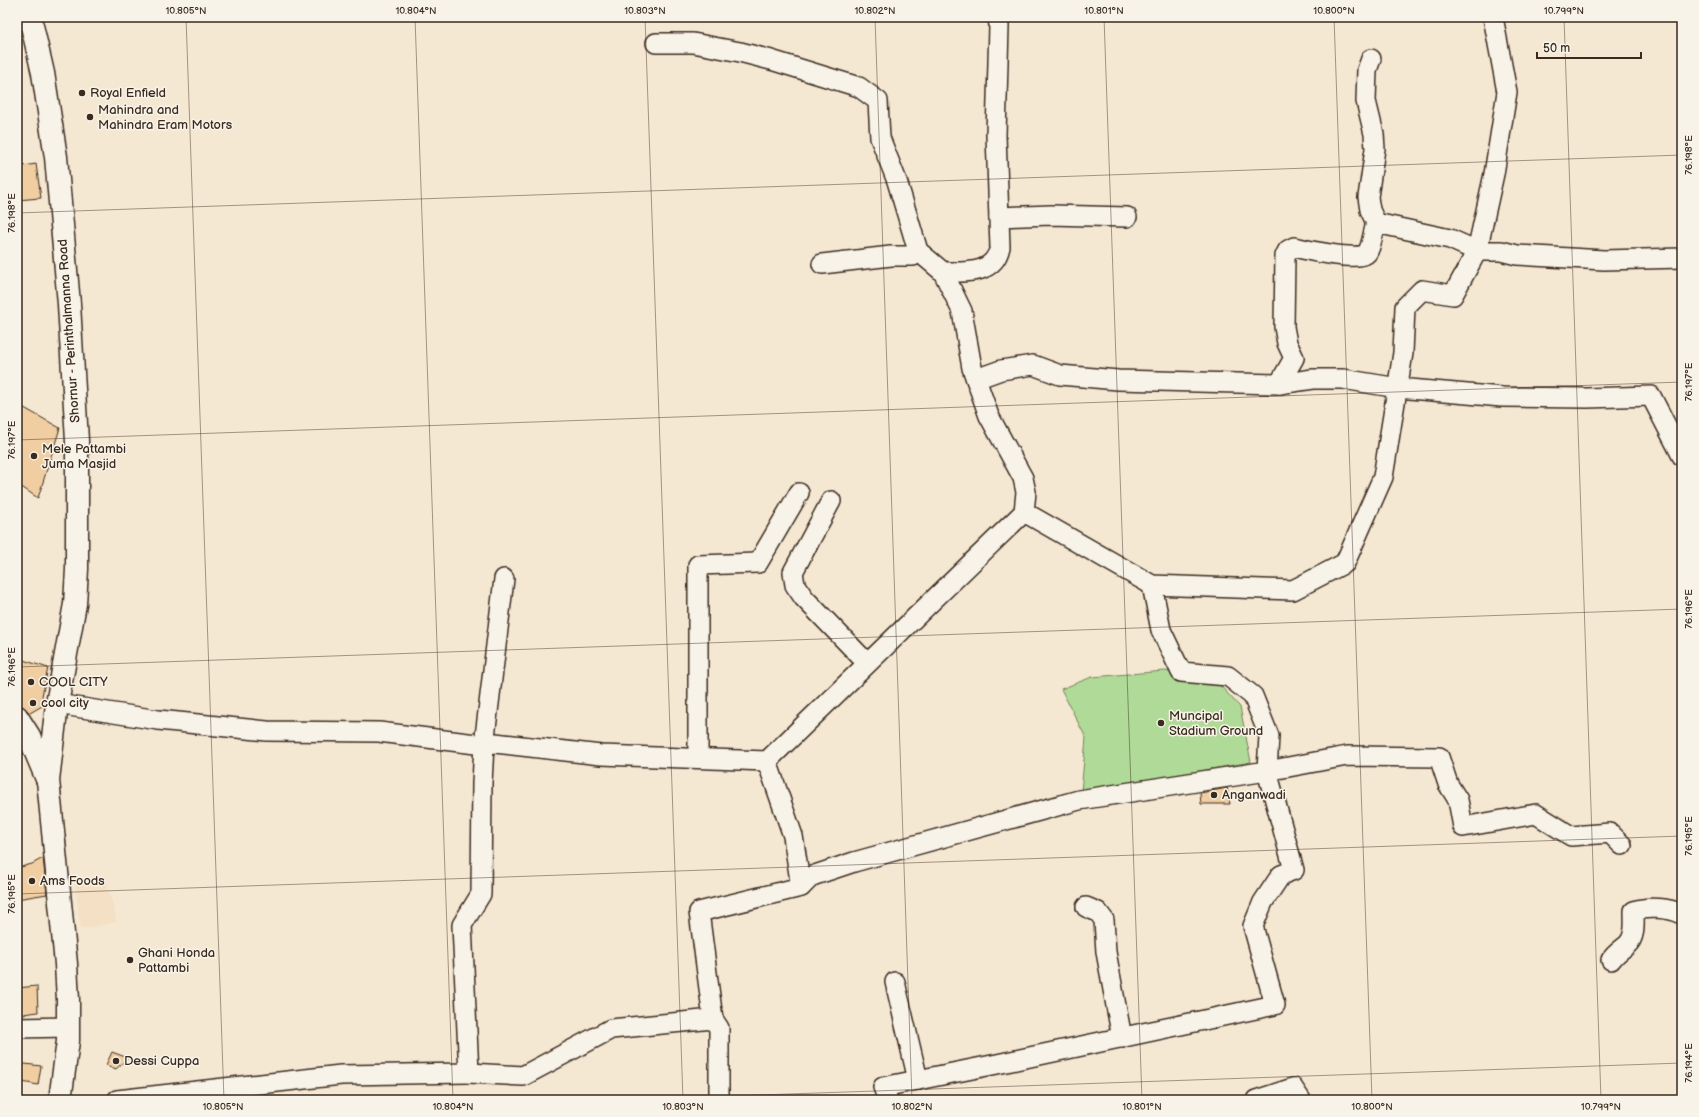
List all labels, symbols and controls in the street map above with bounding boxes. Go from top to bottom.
text: 10.805°N [165,5,207,17]
text: 10.804°N [395,5,437,17]
text: 10.803°N [624,5,666,17]
text: 10.802°N [854,5,896,17]
text: 10.801°N [1084,5,1124,17]
text: 10.800°N [1313,5,1355,17]
text: 10.799°N [1544,5,1584,17]
scale bar [1537,34,1641,60]
text: 50 m [1543,41,1570,56]
place label: Royal Enfield [90,85,166,101]
marker: Royal Enfield [77,88,87,98]
place label: Mahindra and Mahindra Eram Motors [98,102,233,133]
marker: Mahindra and Mahindra Eram Motors [85,112,95,122]
text: 76.198°E [1683,135,1695,175]
text: 76.198°E [6,193,18,233]
street label: Shornur - Perinthalmanna Road [55,239,83,423]
text: 76.197°E [1683,362,1695,401]
text: 76.197°E [6,420,18,459]
place label: Mele Pattambi Juma Masjid [42,441,126,472]
marker: Mele Pattambi Juma Masjid [29,451,39,461]
text: 76.196°E [1683,589,1695,629]
text: 76.196°E [6,647,18,687]
place label: COOL CITY [39,674,108,690]
marker: COOL CITY [26,677,36,687]
place label: cool city [41,695,89,711]
marker: cool city [28,698,38,708]
place label: Muncipal Stadium Ground [1169,708,1263,739]
marker: Muncipal Stadium Ground [1156,718,1166,728]
place label: Anganwadi [1222,787,1286,803]
marker: Anganwadi [1209,790,1219,800]
text: 76.195°E [1683,816,1695,856]
place label: Ams Foods [40,873,105,889]
text: 76.195°E [6,874,18,914]
marker: Ams Foods [27,876,37,886]
place label: Ghani Honda Pattambi [138,945,215,976]
marker: Ghani Honda Pattambi [125,955,135,965]
text: 76.194°E [1683,1043,1695,1083]
place label: Dessi Cuppa [124,1053,199,1069]
marker: Dessi Cuppa [111,1056,121,1066]
text: 10.805°N [202,1101,244,1113]
text: 10.804°N [432,1101,474,1113]
text: 10.803°N [662,1101,704,1113]
text: 10.802°N [891,1101,933,1113]
text: 10.801°N [1122,1101,1162,1113]
text: 10.800°N [1351,1101,1393,1113]
text: 10.799°N [1581,1101,1621,1113]

